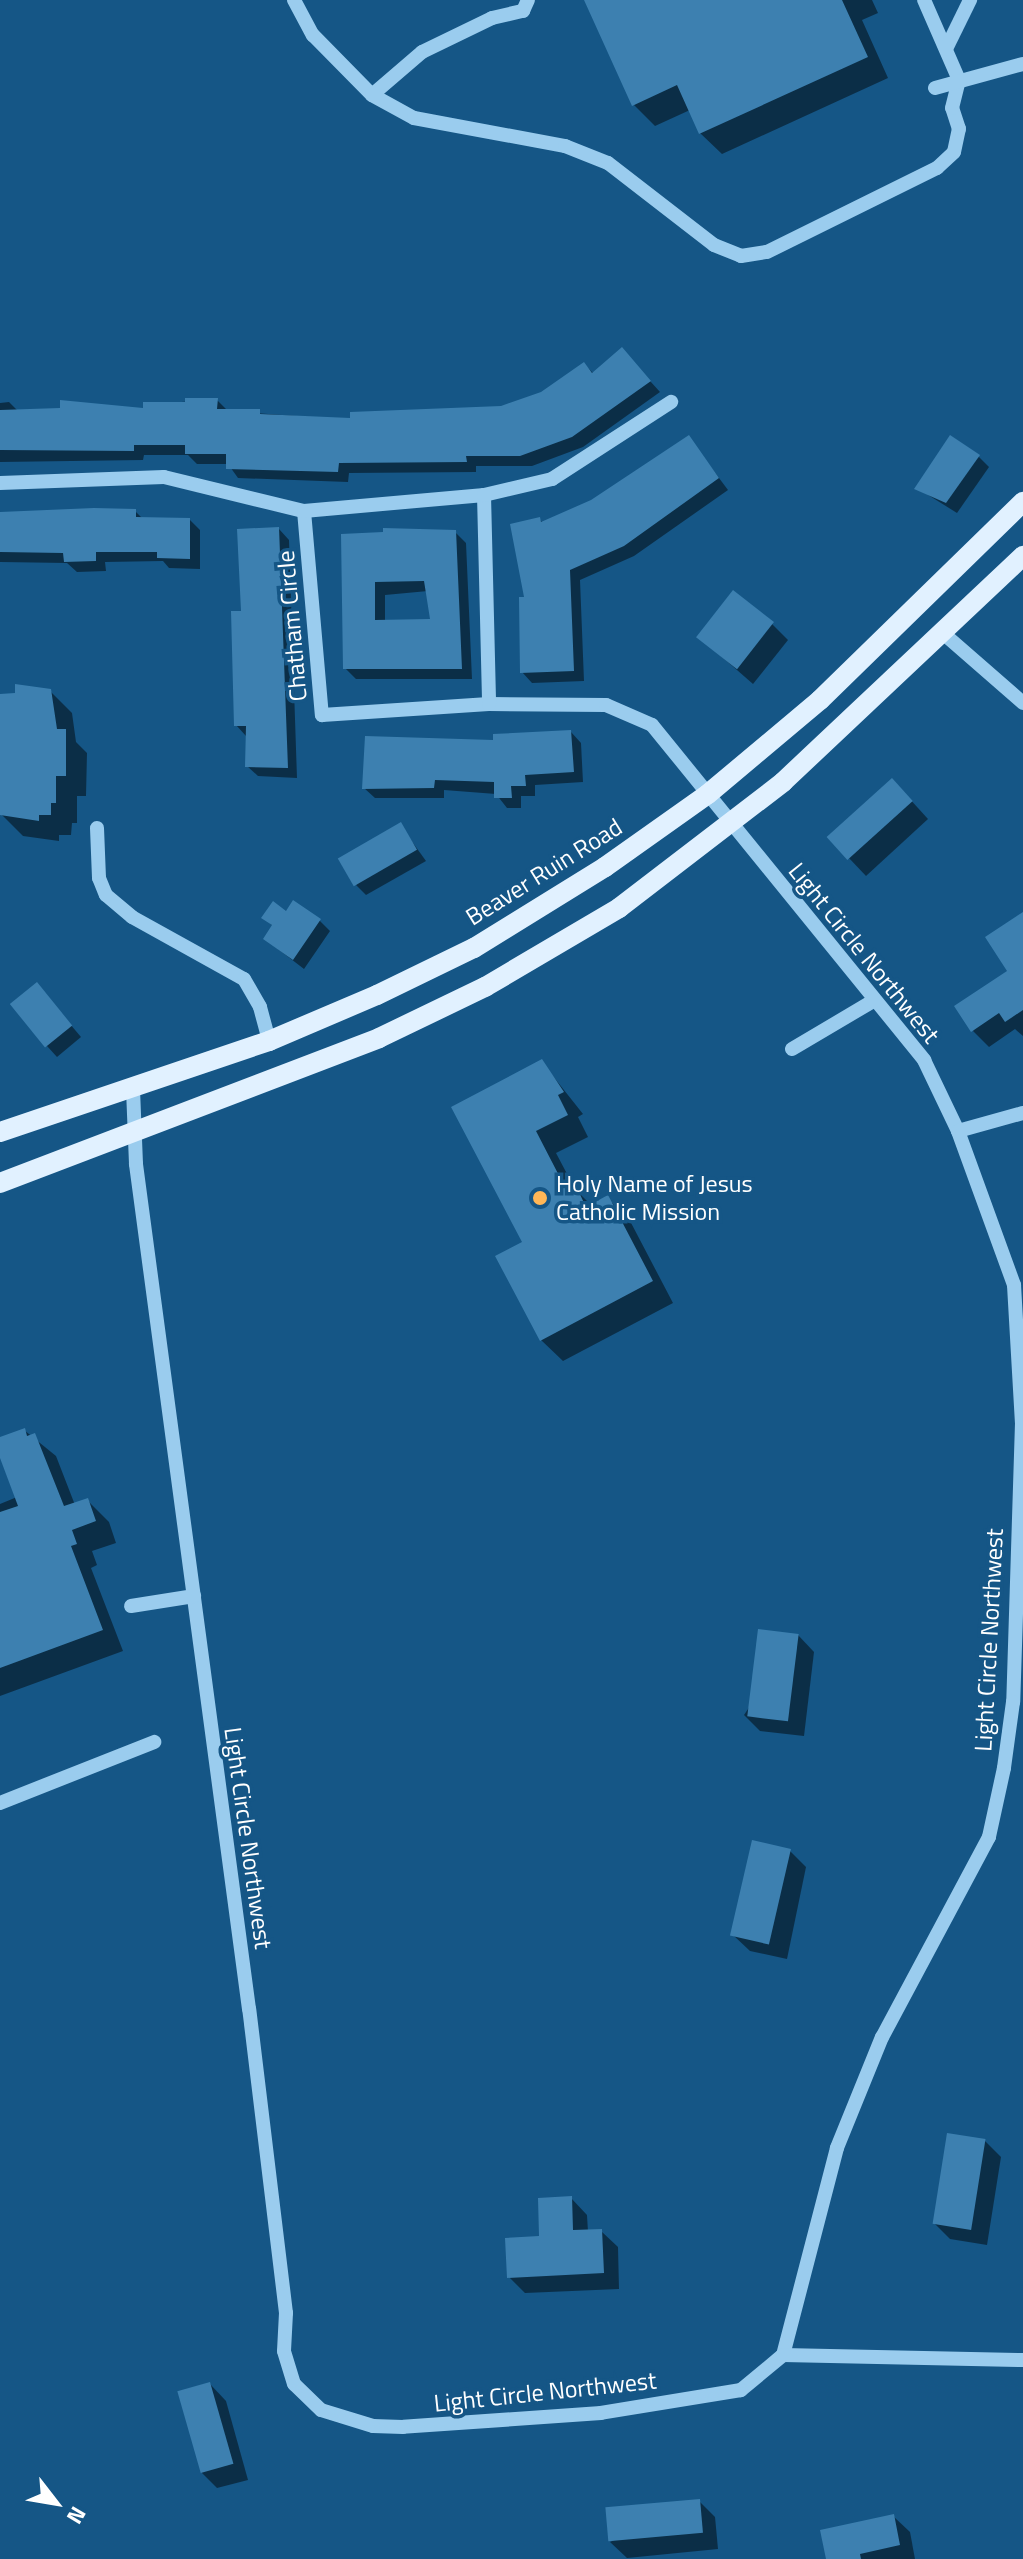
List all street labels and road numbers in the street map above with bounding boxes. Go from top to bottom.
street label: Chatham Circle [271,549,313,703]
street label: Beaver Ruin Road [461,812,627,932]
street label: Light Circle Northwest [782,857,946,1049]
street label: Light Circle Northwest [969,1528,1009,1752]
street label: Light Circle Northwest [218,1725,278,1951]
street label: Light Circle Northwest [432,2366,658,2418]

